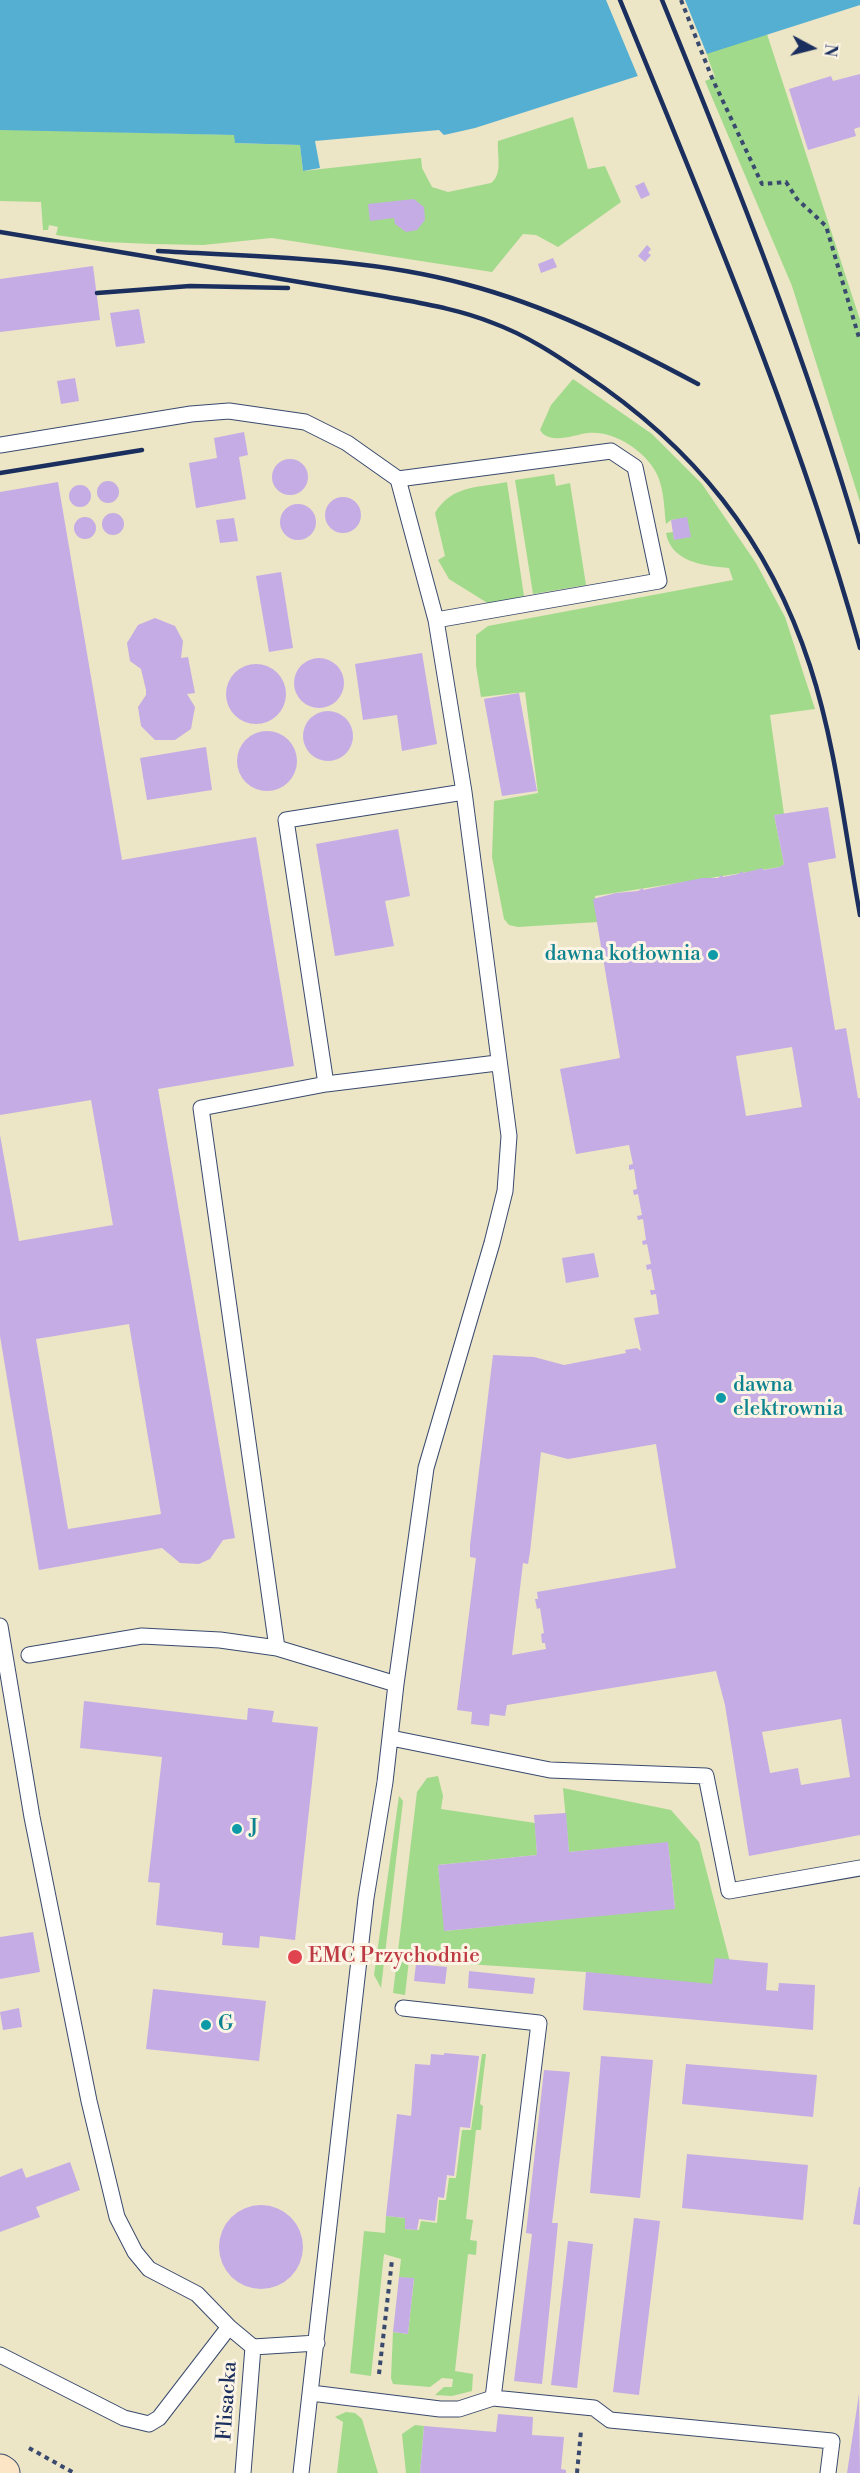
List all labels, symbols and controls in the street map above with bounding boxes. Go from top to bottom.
north arrow [782,18,842,78]
text: N [819,43,841,58]
place label: dawna kotłownia [544,942,701,968]
marker: dawna kotłownia [706,948,720,962]
place label: dawna elektrownia [733,1373,844,1423]
marker: dawna elektrownia [714,1391,728,1405]
place label: J [249,1816,259,1842]
marker: J [230,1822,244,1836]
place label: EMC Przychodnie [308,1944,480,1970]
marker: EMC Przychodnie [286,1948,304,1966]
place label: G [218,2012,233,2038]
marker: G [199,2018,213,2032]
street label: Flisacka [213,2360,243,2442]

